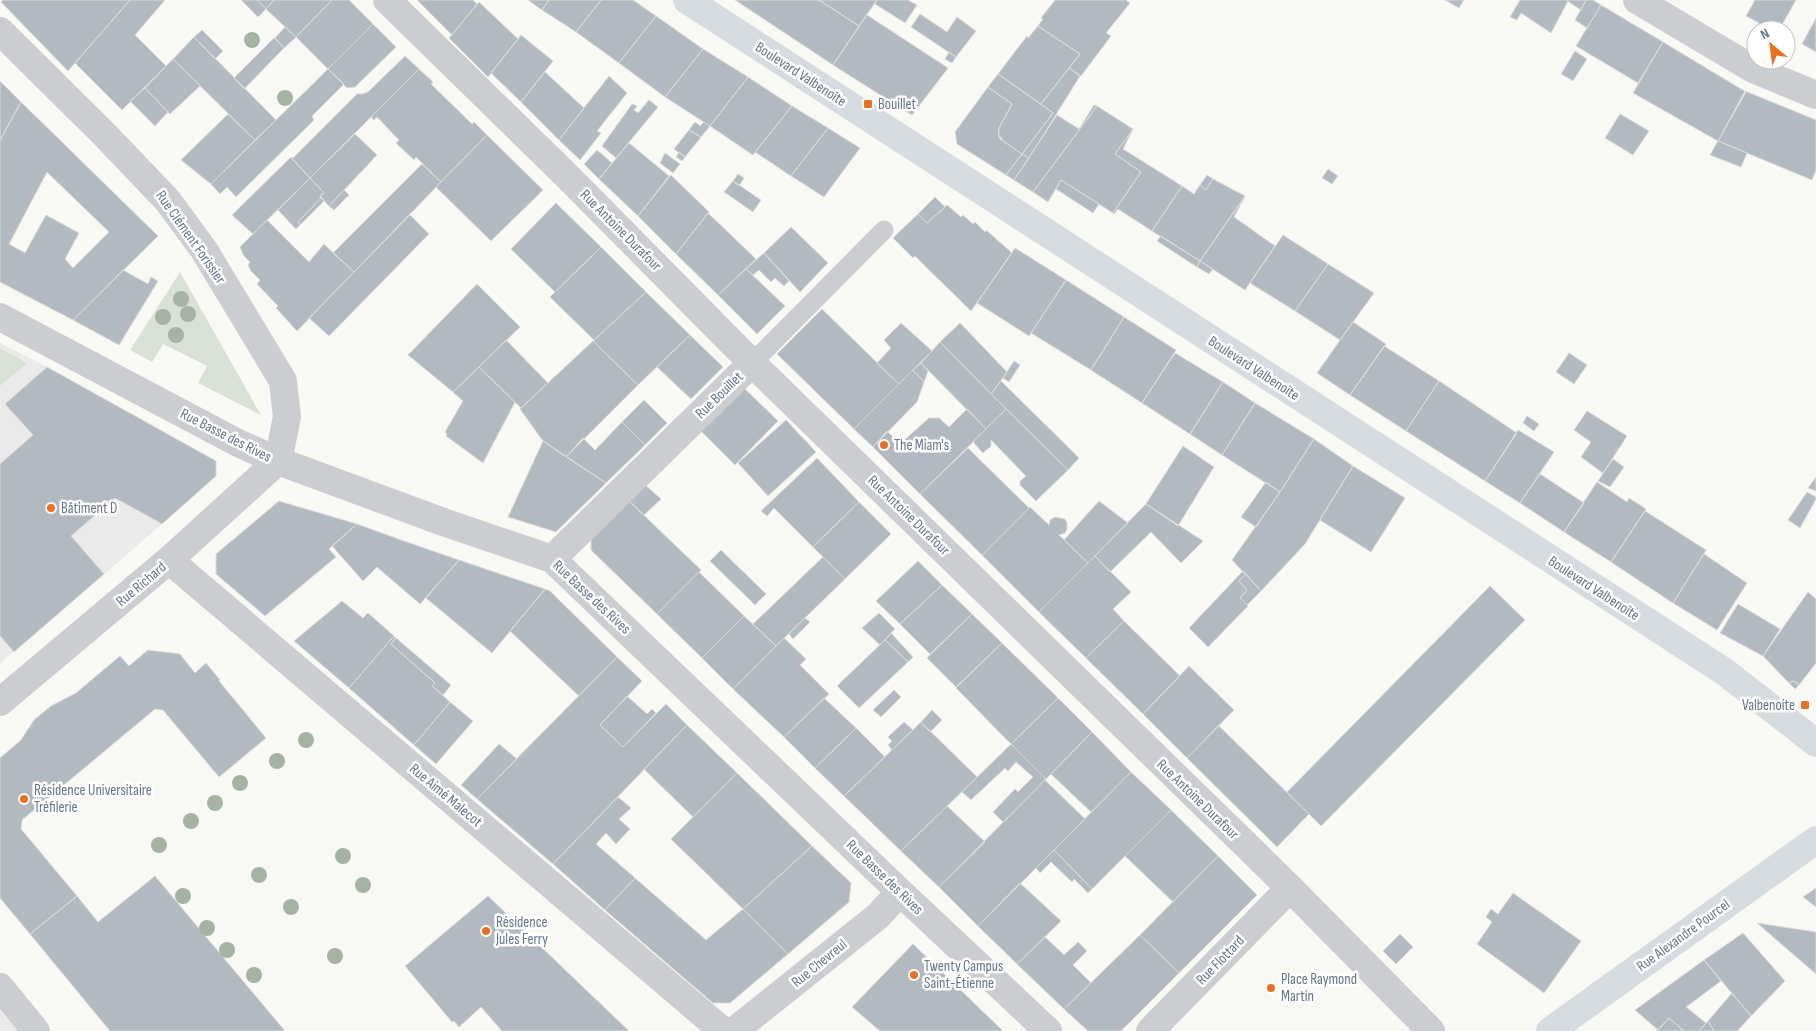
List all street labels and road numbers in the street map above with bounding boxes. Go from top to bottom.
street label: Boulevard Valbenoîte [752,38,850,111]
street label: Rue Antoine Durafour [576,186,666,276]
street label: Rue Clément Forissier [151,187,230,288]
street label: Boulevard Valbenoîte [1205,332,1303,405]
street label: Rue Bouillet [691,367,748,423]
street label: Rue Basse des Rives [177,404,275,467]
street label: Rue Antoine Durafour [863,471,954,560]
street label: Boulevard Valbenoîte [1545,552,1643,625]
street label: Rue Basse des Rives [549,556,635,638]
street label: Rue Richard [112,558,170,611]
street label: Rue Antoine Durafour [1152,755,1243,844]
street label: Rue Aimé Malecot [405,759,486,832]
street label: Rue Basse des Rives [842,836,927,919]
street label: Rue Alexandre Pourcel [1633,895,1734,976]
street label: Rue Flottard [1192,932,1249,989]
street label: Rue Chevreul [788,935,851,992]

